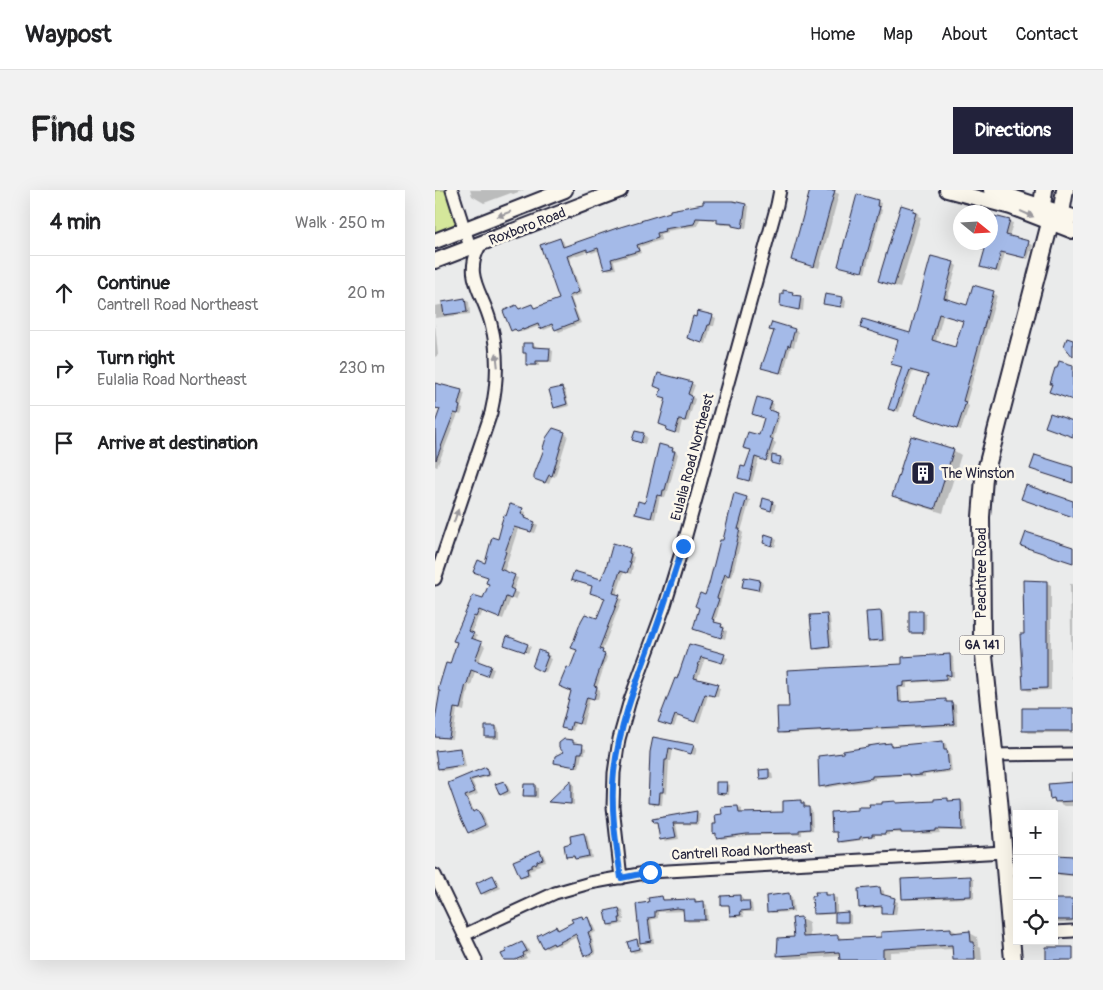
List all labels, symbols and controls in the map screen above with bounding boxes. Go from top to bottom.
text: Waypost [25,20,112,49]
text: Home [810,23,855,46]
text: Map [883,23,913,46]
text: About [941,23,987,46]
text: Contact [1015,23,1078,46]
button: Directions [953,107,1073,154]
text: Find us [30,108,135,152]
street label: Roxboro Road [486,204,568,249]
north arrow [953,205,998,250]
text: 4 min [50,209,101,236]
one-way arrow [1020,210,1034,218]
one-way arrow [496,211,511,218]
text: Walk · 250 m [295,213,385,233]
text: Continue [97,271,170,295]
icon: ahead [50,279,78,307]
text: 20 m [347,283,385,303]
text: Cantrell Road Northeast [97,295,258,315]
text: Turn right [97,346,175,370]
one-way arrow [493,351,501,367]
icon: right [50,354,78,382]
text: 230 m [339,358,385,378]
text: Eulalia Road Northeast [97,370,247,390]
street label: Eulalia Road Northeast [667,391,718,523]
icon: arrive [50,429,78,457]
text: Arrive at destination [97,431,258,455]
building icon: The Winston [910,460,936,486]
place label: The Winston [941,465,1015,482]
one-way arrow [453,508,460,523]
street label: Peachtree Road [973,527,990,619]
route end [672,535,695,558]
road number: GA 141 [959,636,1005,654]
map controls [1013,810,1058,945]
button: + [1013,810,1058,855]
street label: Cantrell Road Northeast [671,839,813,864]
button: − [1013,855,1058,900]
route start [639,861,662,884]
button: locate [1013,900,1058,945]

